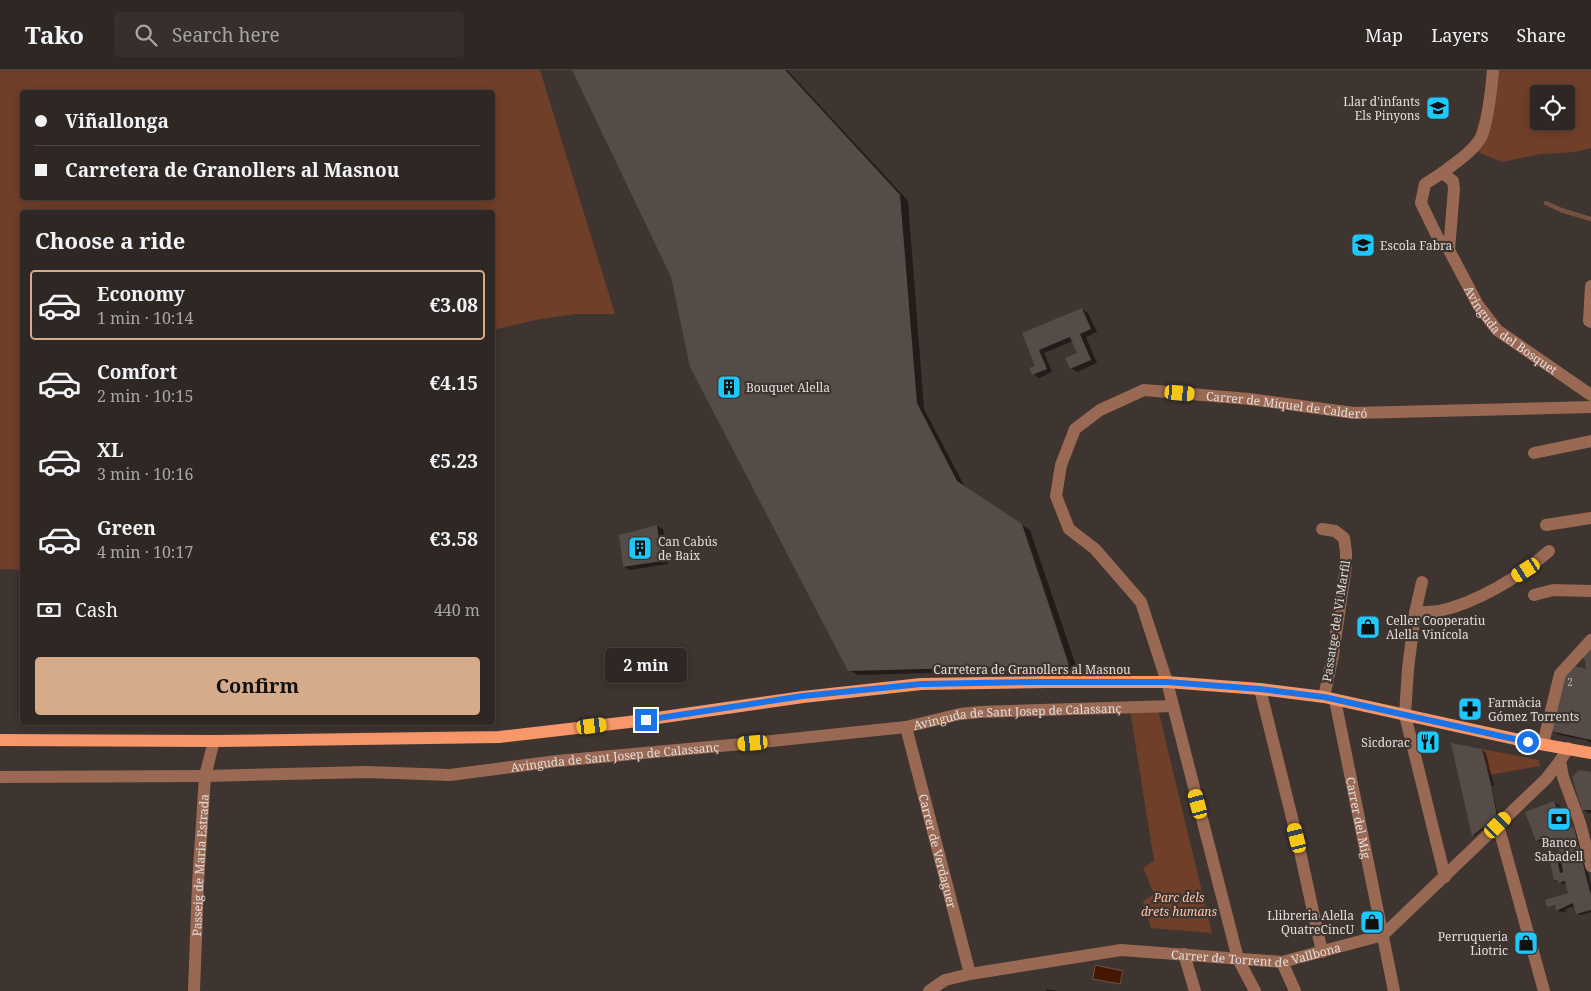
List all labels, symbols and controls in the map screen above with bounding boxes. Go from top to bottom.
search box [114,12,464,57]
text: Tako [25,18,84,51]
icon: search [132,21,160,49]
text: Search here [172,22,280,48]
text: Map [1365,23,1403,47]
text: Layers [1431,23,1489,47]
text: Share [1517,23,1566,47]
map controls [1530,85,1575,130]
button: locate [1530,85,1575,130]
place label: Llar d'infants Els Pinyons [1343,93,1420,124]
school or university icon: Llar d'infants Els Pinyons [1425,95,1451,121]
text: Viñallonga [65,108,169,134]
text: Carretera de Granollers al Masnou [65,157,399,183]
text: Choose a ride [35,225,185,255]
school or university icon: Escola Fabra [1350,232,1376,258]
place label: Escola Fabra [1380,237,1452,254]
text: Economy [97,281,185,307]
street label: Avinguda del Bosquet [1461,282,1561,378]
icon: car [37,283,82,328]
text: €3.08 [430,292,478,318]
text: 1 min · 10:14 [97,307,193,329]
text: Comfort [97,359,177,385]
icon: car [37,361,82,406]
text: €4.15 [430,370,478,396]
building icon: Bouquet Alella [716,374,742,400]
place label: Bouquet Alella [746,379,830,396]
car [1164,384,1195,402]
text: 2 min · 10:15 [97,385,193,407]
street label: Carrer de Miquel de Calderó [1205,387,1368,422]
text: XL [97,437,123,463]
icon: car [37,439,82,484]
text: €5.23 [430,448,478,474]
text: 3 min · 10:16 [97,463,193,485]
text: Green [97,515,156,541]
icon: car [37,517,82,562]
text: €3.58 [430,526,478,552]
place label: Can Cabús de Baix [658,533,718,564]
building icon: Can Cabús de Baix [627,535,653,561]
text: 4 min · 10:17 [97,541,193,563]
car [1509,556,1542,584]
street label: Passatge del Vi Marfil [1318,559,1354,683]
icon: cash [35,596,63,624]
text: Cash [75,597,118,623]
text: 440 m [434,599,480,621]
place label: Celler Cooperatiu Alella Vinícola [1386,612,1486,643]
shop icon: Celler Cooperatiu Alella Vinícola [1355,614,1381,640]
callout: 2 min [605,648,687,682]
text: 2 min [623,654,669,676]
button: Confirm [35,657,480,715]
street label: Carretera de Granollers al Masnou [933,661,1131,678]
house number: 2 [1567,675,1573,689]
place label: Farmàcia Gómez Torrents [1488,694,1579,725]
pharmacy icon: Farmàcia Gómez Torrents [1457,696,1483,722]
street label: Avinguda de Sant Josep de Calassanç [911,699,1122,733]
route end [635,709,657,731]
car [576,717,607,735]
restaurant icon: Sicdorac [1415,729,1441,755]
route start [1517,731,1539,753]
car [737,734,768,752]
place label: Sicdorac [1361,734,1410,751]
street label: Avinguda de Sant Josep de Calassanç [510,738,720,775]
street label: Carrer del Mig [1342,775,1376,860]
car [1186,788,1209,820]
street label: Carrer de Verdaguer [915,792,961,910]
street label: Passeig de Maria Estrada [188,793,212,937]
bank icon: Banco Sabadell [1546,806,1572,832]
car [1482,809,1514,841]
car [1286,822,1307,854]
place label: Banco Sabadell [1535,834,1584,865]
park label: Parc dels drets humans [1141,889,1218,920]
place label: Llibreria Alella QuatreCincU [1267,907,1354,938]
shop icon: Llibreria Alella QuatreCincU [1359,909,1385,935]
place label: Perruqueria Liotric [1438,928,1508,959]
shop icon: Perruqueria Liotric [1513,930,1539,956]
street label: Carrer de Torrent de Vallbona [1170,938,1343,971]

